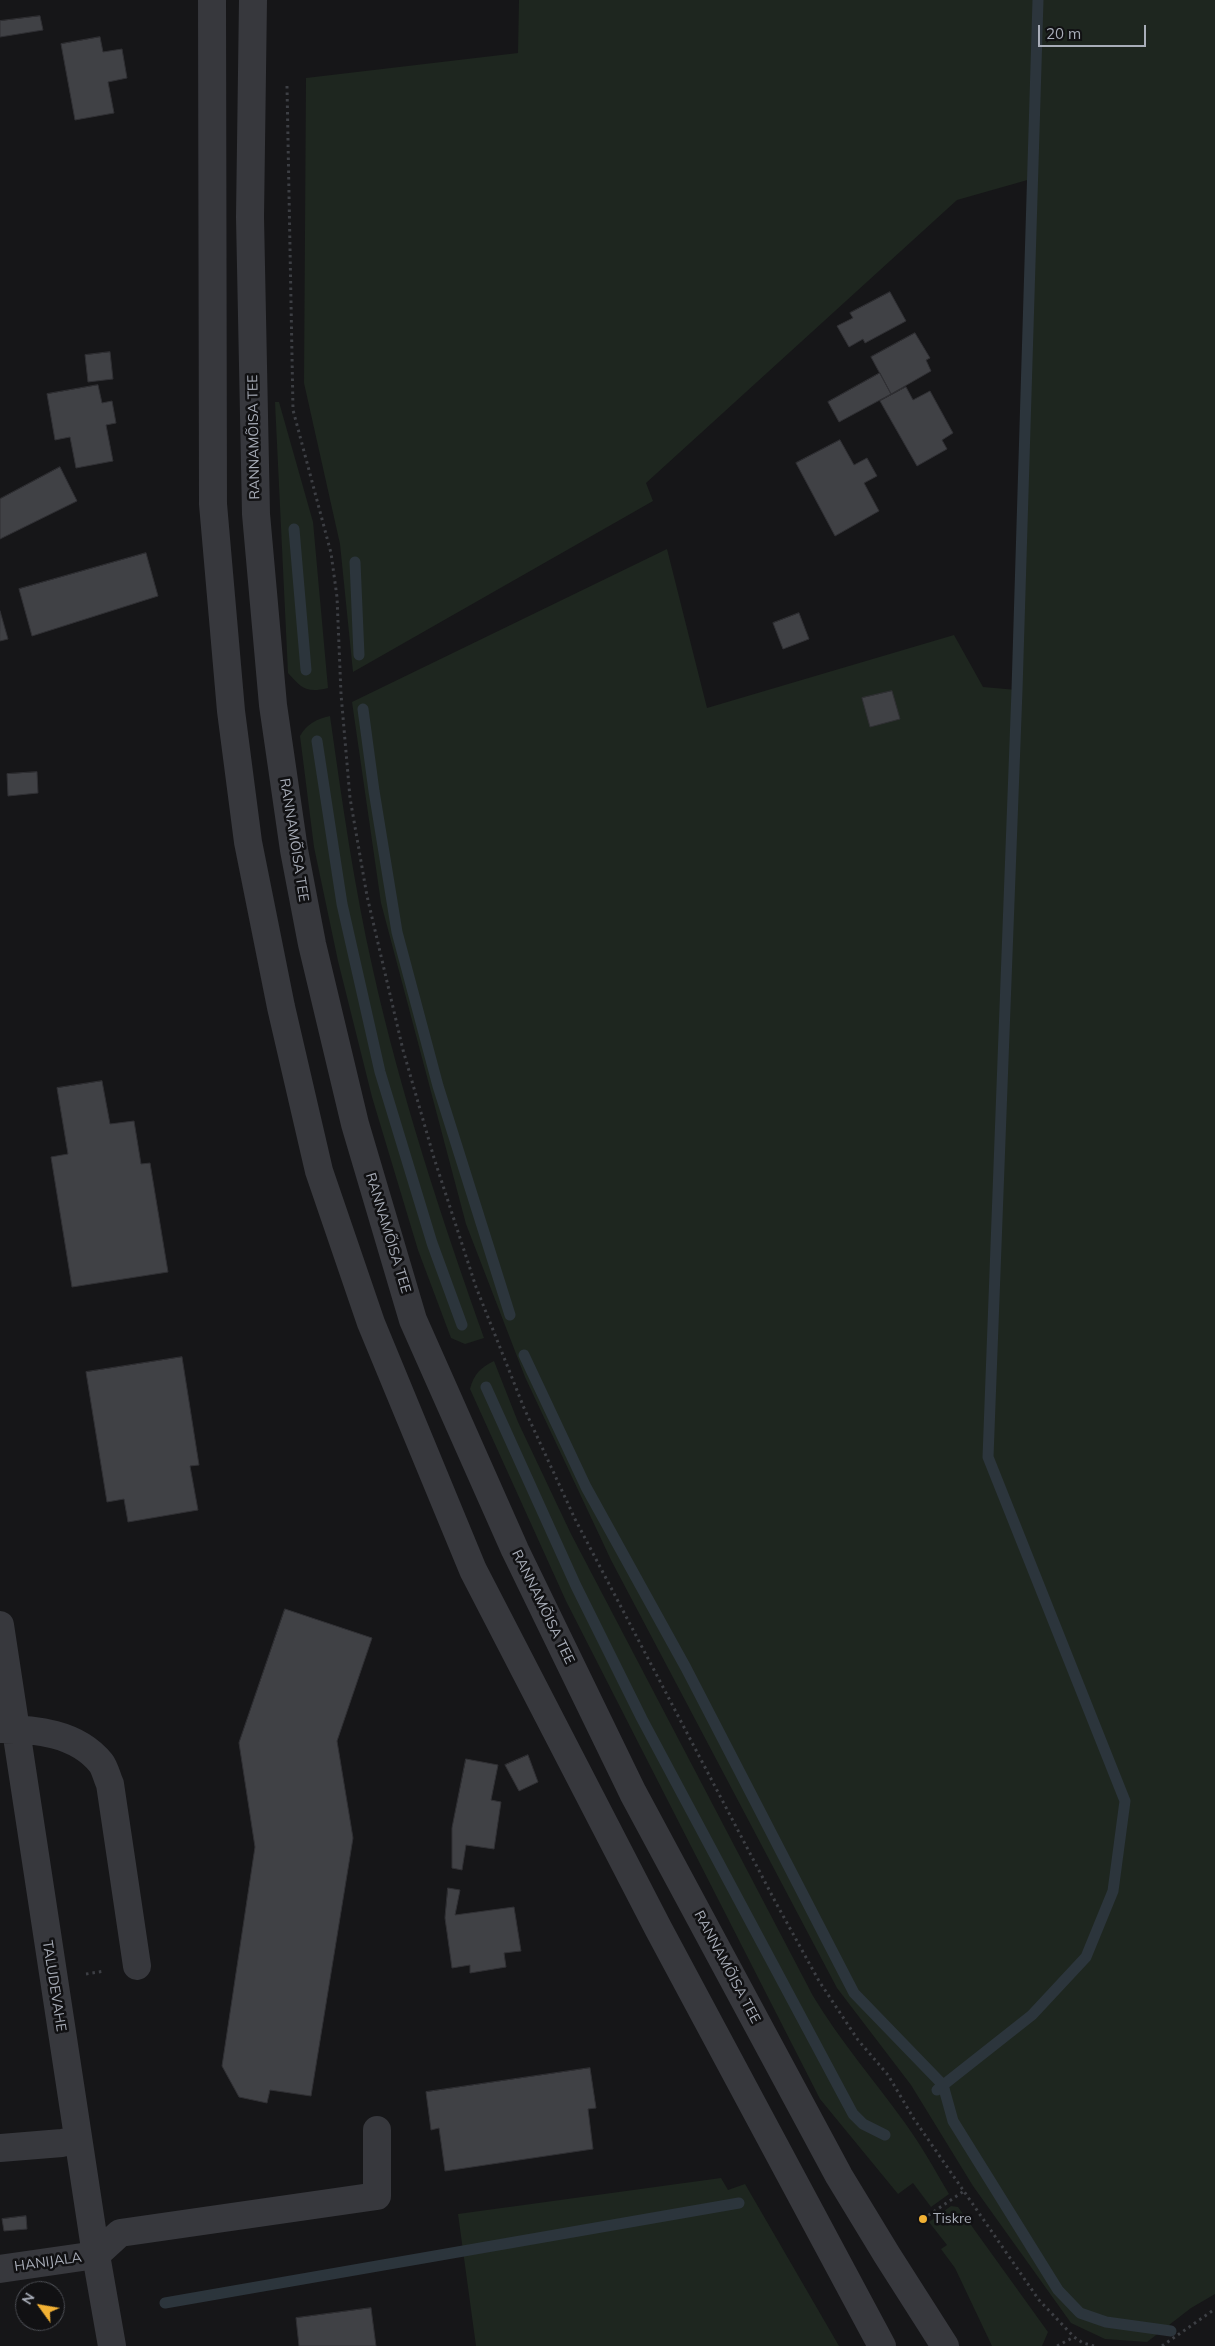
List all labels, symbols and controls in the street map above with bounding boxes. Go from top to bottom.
scale bar [1040,15,1148,47]
text: 20 m [1046,24,1081,43]
street label: RANNAMÕISA TEE [245,374,263,500]
street label: RANNAMÕISA TEE [276,777,312,903]
street label: RANNAMÕISA TEE [362,1171,414,1295]
street label: RANNAMÕISA TEE [508,1547,578,1667]
street label: RANNAMÕISA TEE [690,1908,764,2026]
street label: TALUDEVAHE [39,1939,69,2033]
place label: Tiskre [933,2211,972,2227]
marker: Tiskre [917,2213,929,2225]
street label: HANIJALA [13,2249,83,2275]
north arrow [15,2281,65,2331]
text: N [18,2289,39,2308]

